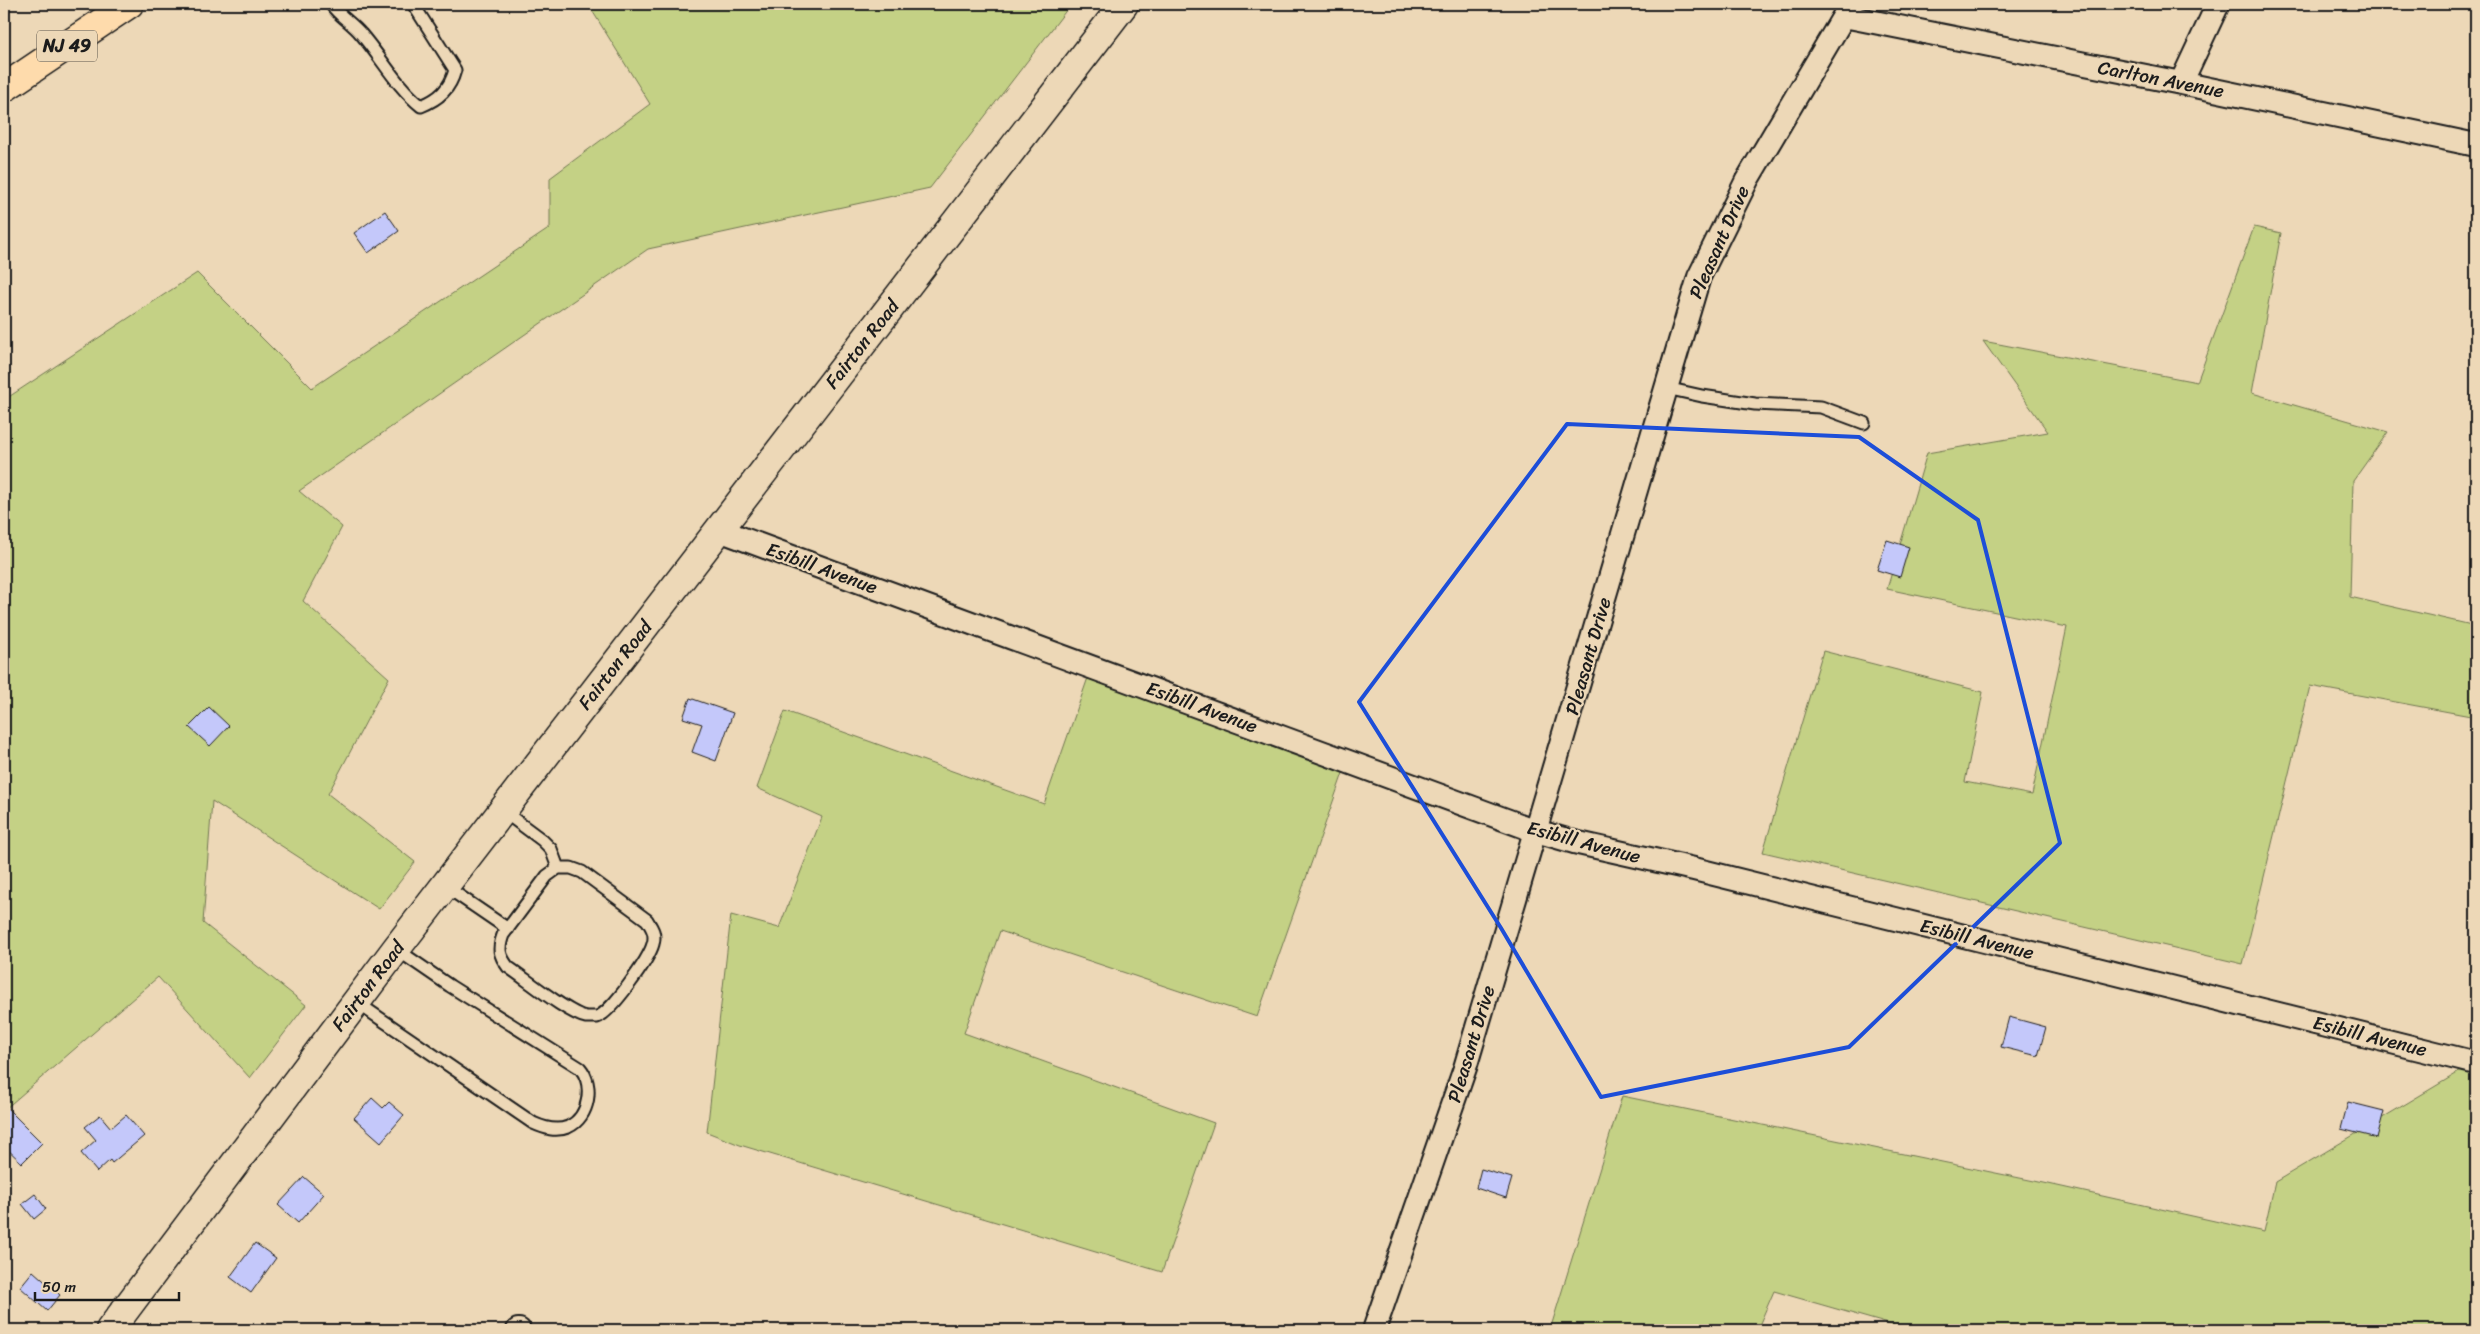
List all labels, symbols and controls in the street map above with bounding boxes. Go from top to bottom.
road number: NJ 49 [37,30,97,61]
street label: Carlton Avenue [2095,51,2227,107]
street label: Pleasant Drive [1679,180,1759,304]
street label: Fairton Road [816,290,909,396]
street label: Esibill Avenue [762,533,883,603]
street label: Pleasant Drive [1555,593,1621,719]
street label: Fairton Road [569,611,662,717]
street label: Esibill Avenue [1142,672,1263,742]
street label: Esibill Avenue [1524,811,1645,873]
street label: Esibill Avenue [1917,909,2038,969]
street label: Fairton Road [323,932,414,1039]
street label: Pleasant Drive [1438,981,1505,1107]
street label: Esibill Avenue [2310,1006,2431,1066]
scale bar [35,1269,179,1301]
text: 50 m [42,1274,77,1300]

